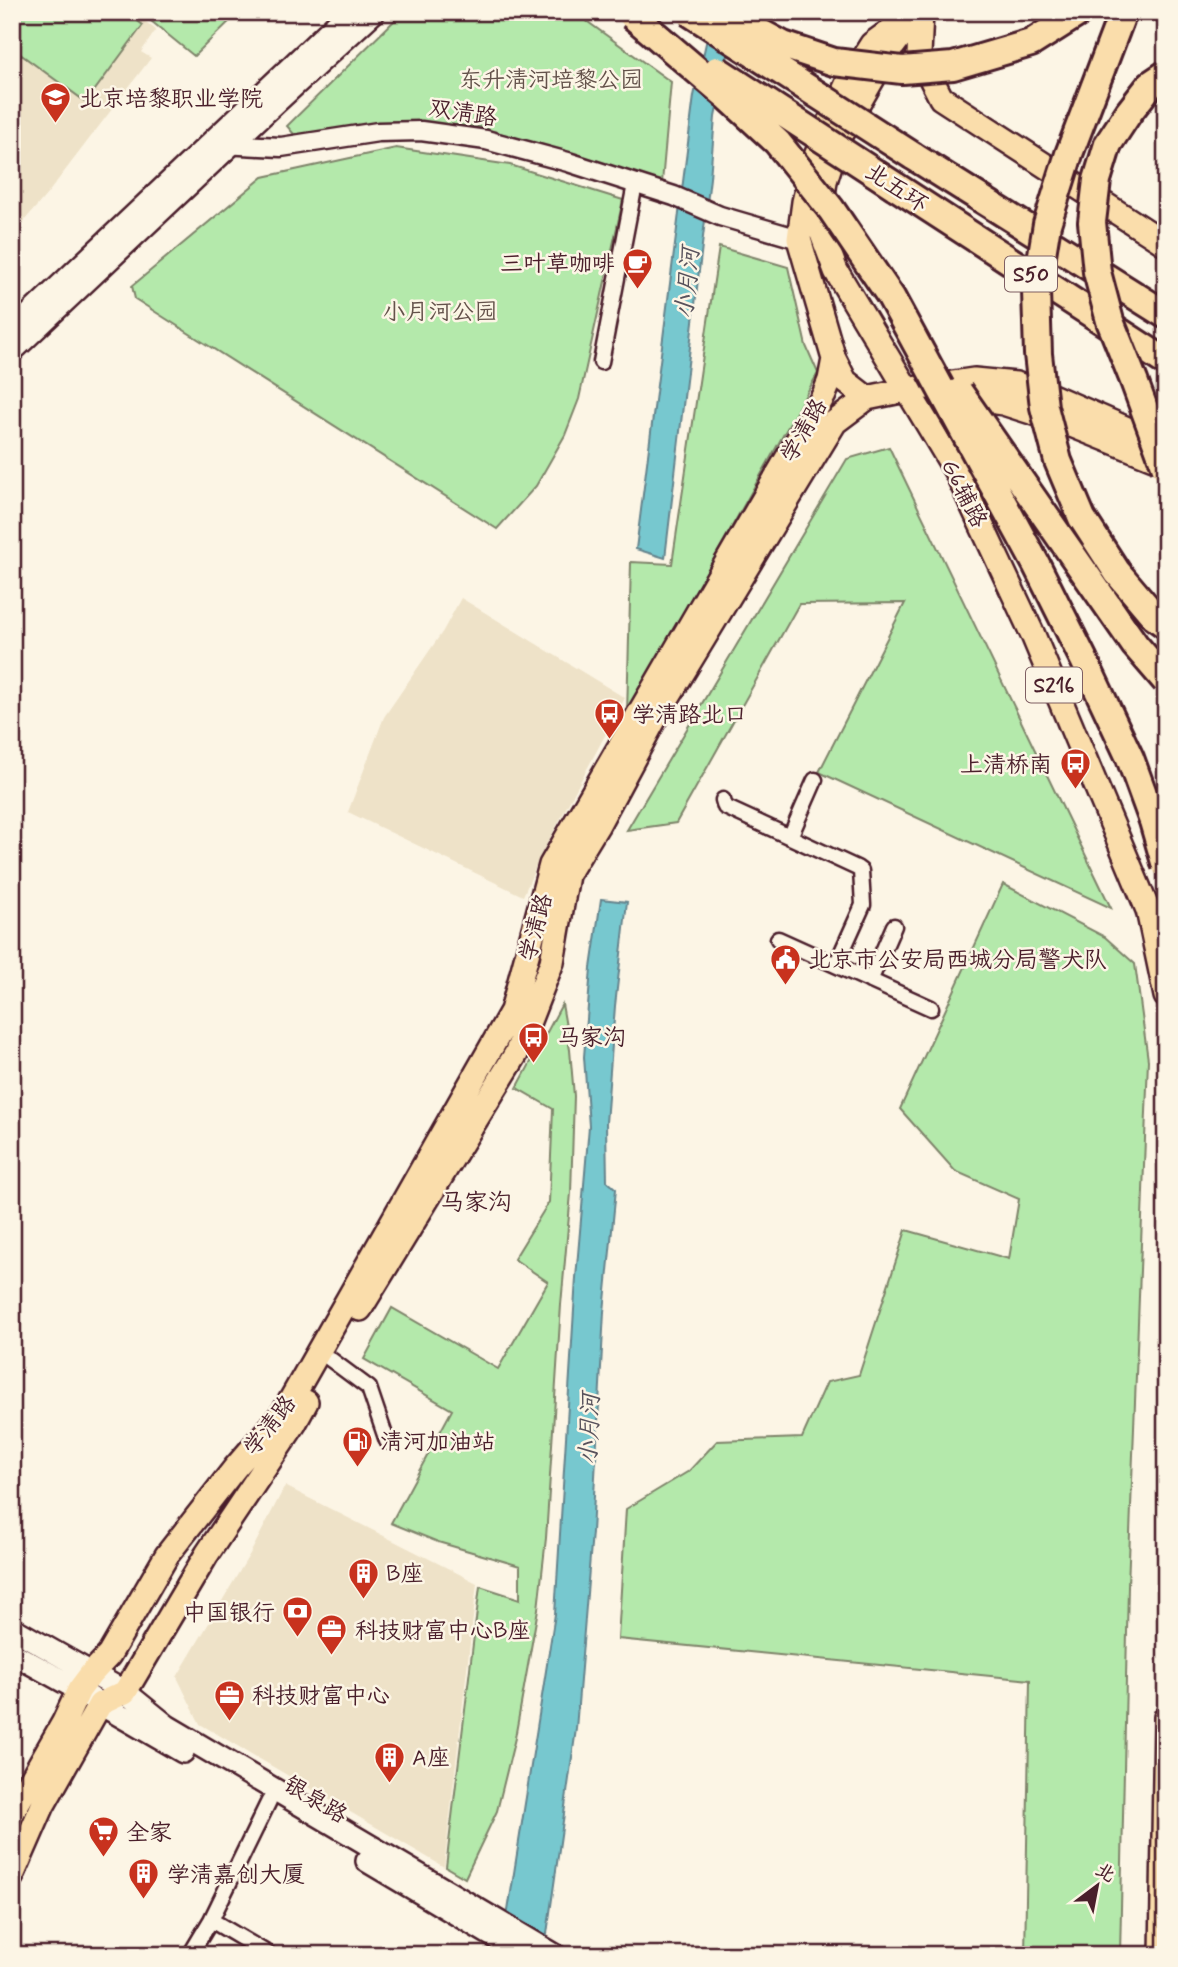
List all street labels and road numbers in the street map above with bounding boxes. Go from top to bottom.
street label: 双清路 [426,94,499,134]
street label: 北五环 [859,157,933,220]
road number: S50 [1005,256,1057,292]
street label: 学清路 [774,394,835,468]
street label: G6辅路 [933,455,993,533]
road number: S216 [1026,668,1082,702]
street label: 学清路 [514,890,560,965]
street label: 学清路 [238,1390,304,1463]
street label: 银泉路 [278,1770,352,1831]

